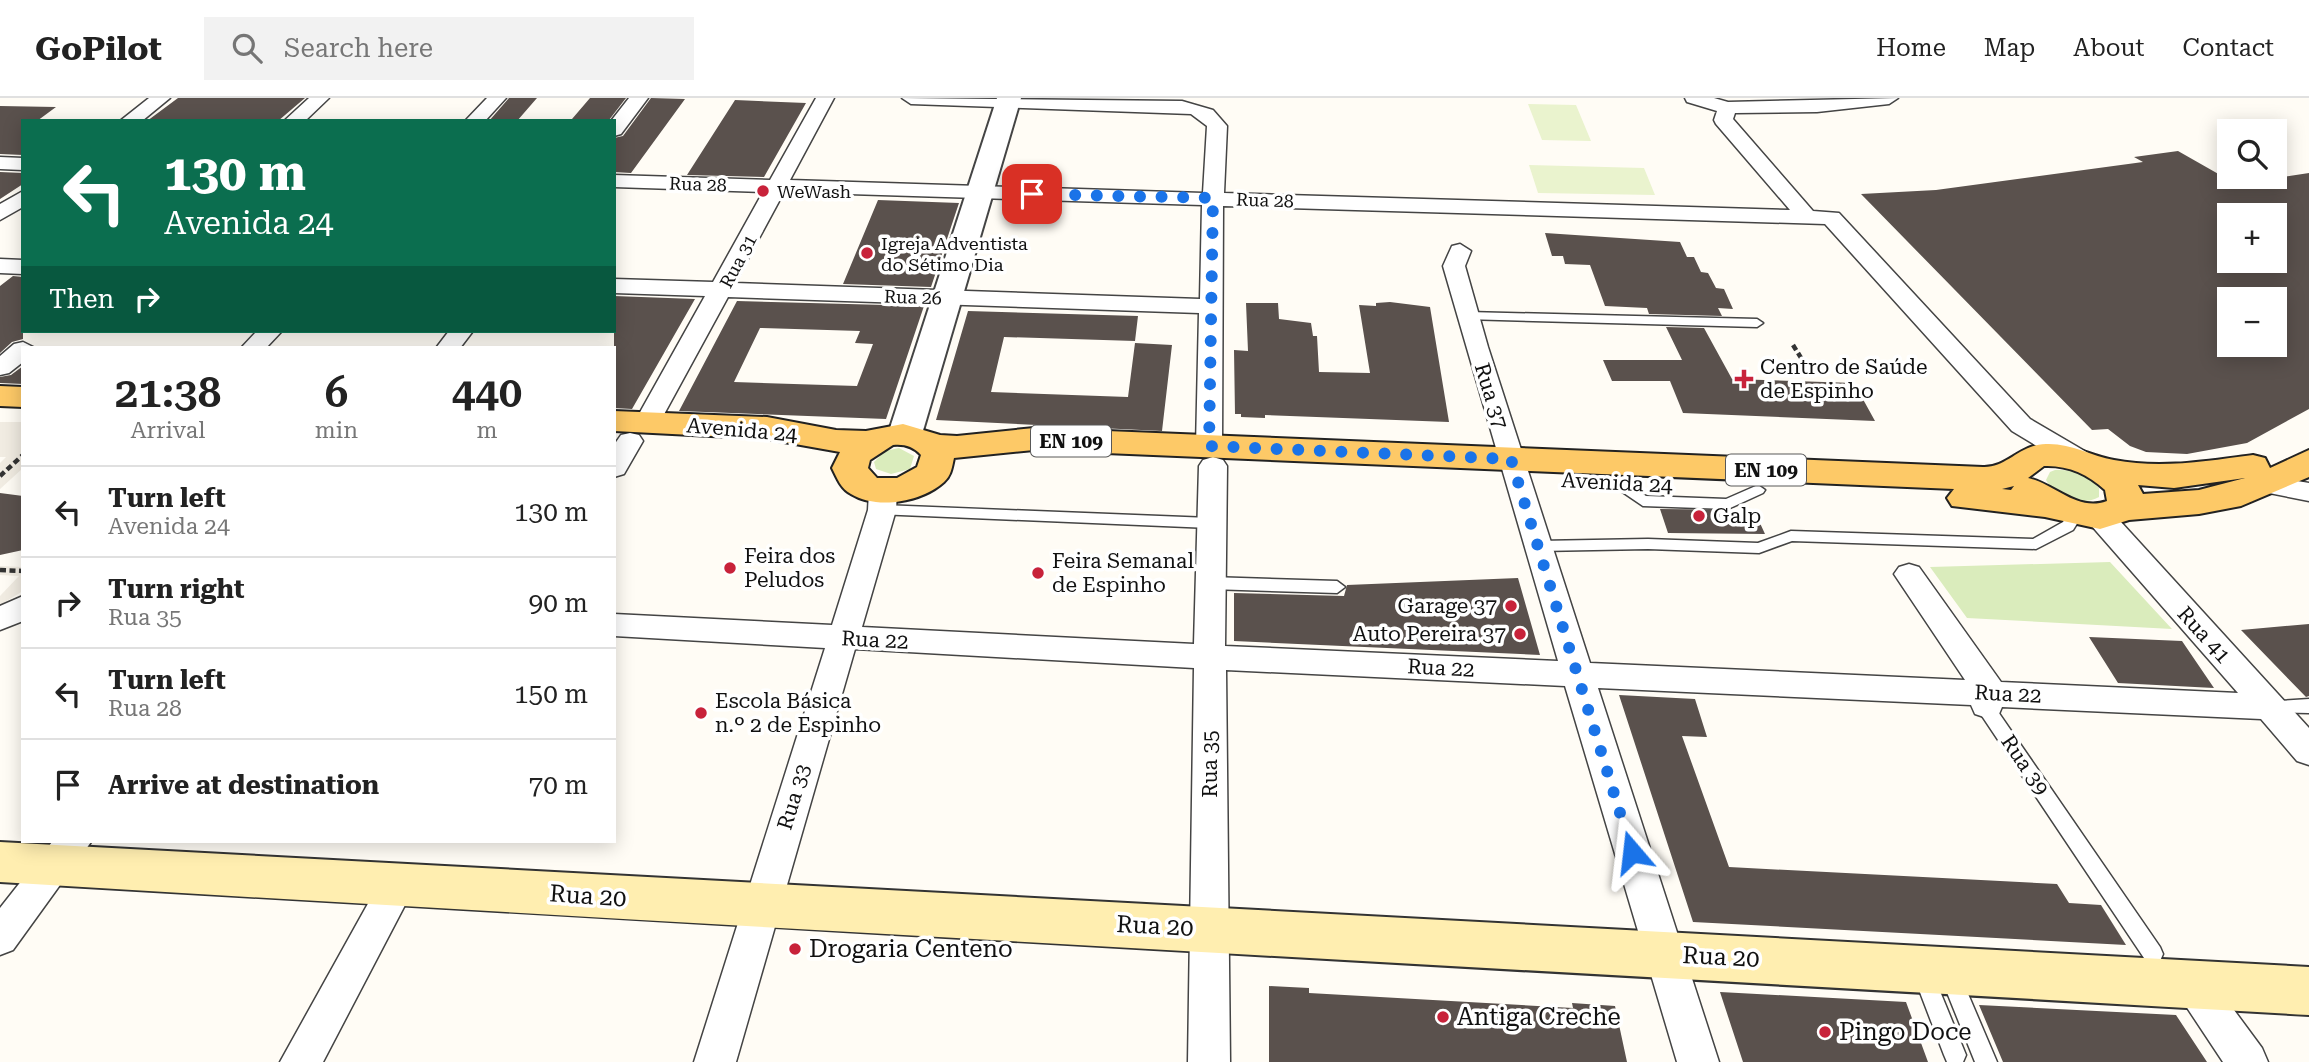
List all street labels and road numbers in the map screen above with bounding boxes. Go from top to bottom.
street label: Rua 28 [669,172,727,196]
street label: Rua 28 [1236,188,1294,212]
street label: Rua 31 [715,231,761,291]
street label: Rua 26 [884,285,942,309]
street label: Rua 37 [1470,360,1512,432]
street label: Avenida 24 [686,413,799,447]
road number: EN 109 [1031,426,1111,456]
road number: EN 109 [1726,454,1806,486]
street label: Avenida 24 [1561,468,1673,498]
street label: Rua 41 [2172,602,2236,668]
street label: Rua 22 [841,626,909,654]
street label: Rua 22 [1407,654,1475,682]
street label: Rua 22 [1974,680,2042,708]
street label: Rua 35 [1198,730,1222,798]
street label: Rua 39 [1996,730,2054,800]
street label: Rua 33 [773,761,815,833]
street label: Rua 20 [549,879,627,913]
street label: Rua 20 [1116,910,1194,942]
street label: Rua 20 [1682,941,1760,973]

